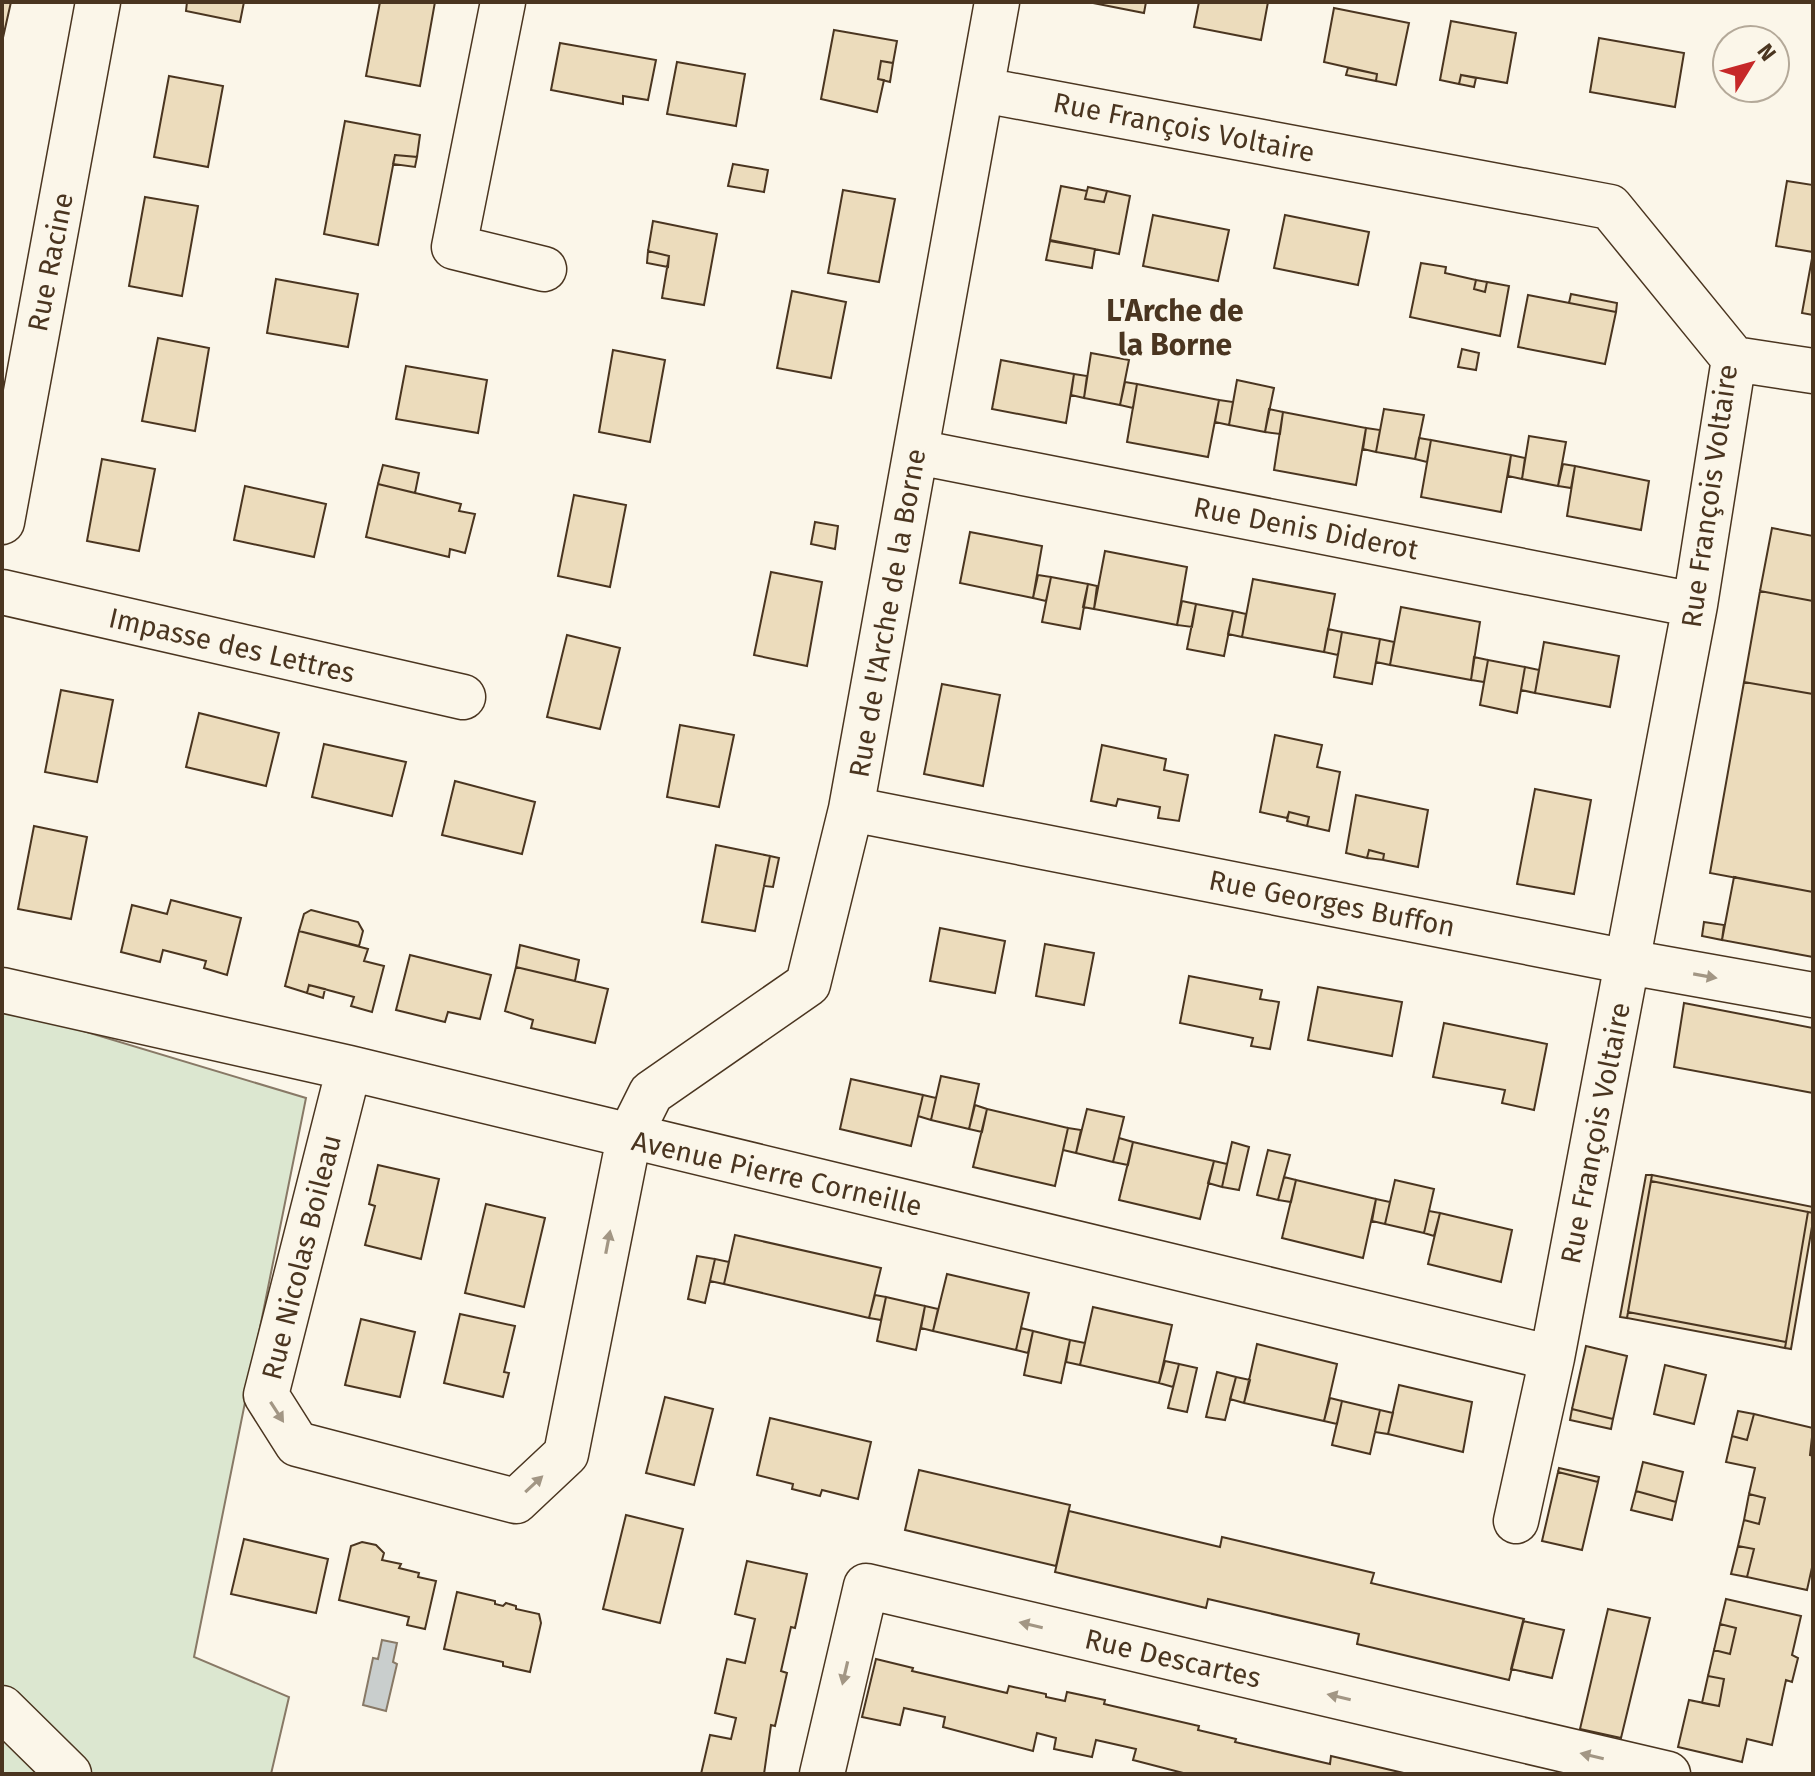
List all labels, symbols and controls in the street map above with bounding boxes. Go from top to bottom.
north arrow [1711,24,1791,104]
text: N [1751,38,1782,66]
street label: Rue François Voltaire [1050,86,1317,169]
street label: Rue Racine [21,190,80,334]
district label: L'Arche de la Borne [1106,293,1244,363]
street label: Rue François Voltaire [1675,362,1744,630]
street label: Rue de l'Arche de la Borne [842,446,933,780]
street label: Rue Denis Diderot [1191,491,1422,567]
street label: Impasse des Lettres [106,601,358,690]
street label: Rue Georges Buffon [1206,863,1458,944]
one-way arrow [1692,970,1717,982]
street label: Rue François Voltaire [1554,1000,1637,1267]
street label: Avenue Pierre Corneille [629,1124,925,1223]
street label: Rue Nicolas Boileau [255,1131,348,1383]
one-way arrow [602,1230,615,1255]
one-way arrow [270,1402,285,1423]
one-way arrow [524,1476,543,1494]
one-way arrow [1019,1618,1044,1630]
street label: Rue Descartes [1082,1622,1264,1695]
one-way arrow [838,1661,851,1686]
one-way arrow [1326,1690,1351,1703]
one-way arrow [1580,1749,1605,1762]

